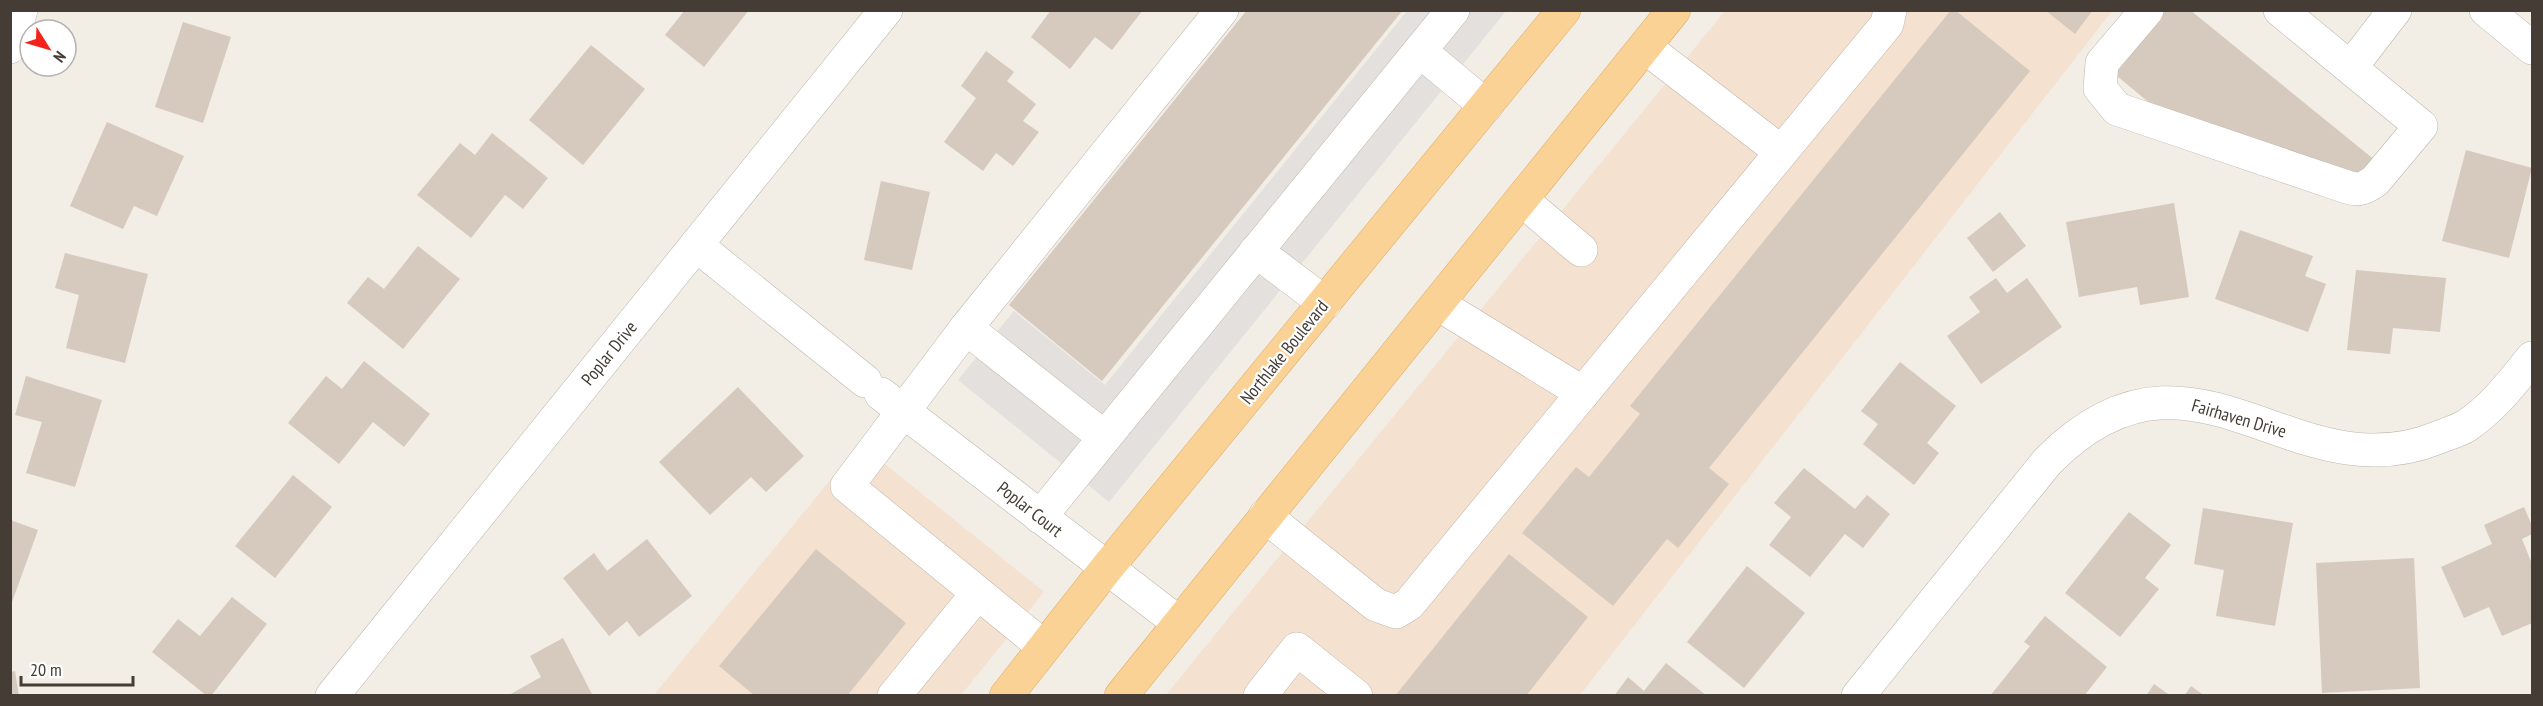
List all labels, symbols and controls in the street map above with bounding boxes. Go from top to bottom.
north arrow [18,18,78,78]
text: N [49,48,71,66]
street label: Northlake Boulevard [1235,295,1333,409]
street label: Poplar Drive [576,316,642,390]
street label: Fairhaven Drive [2189,394,2289,442]
street label: Poplar Court [993,476,1067,542]
scale bar [21,649,134,687]
text: 20 m [30,658,62,681]

